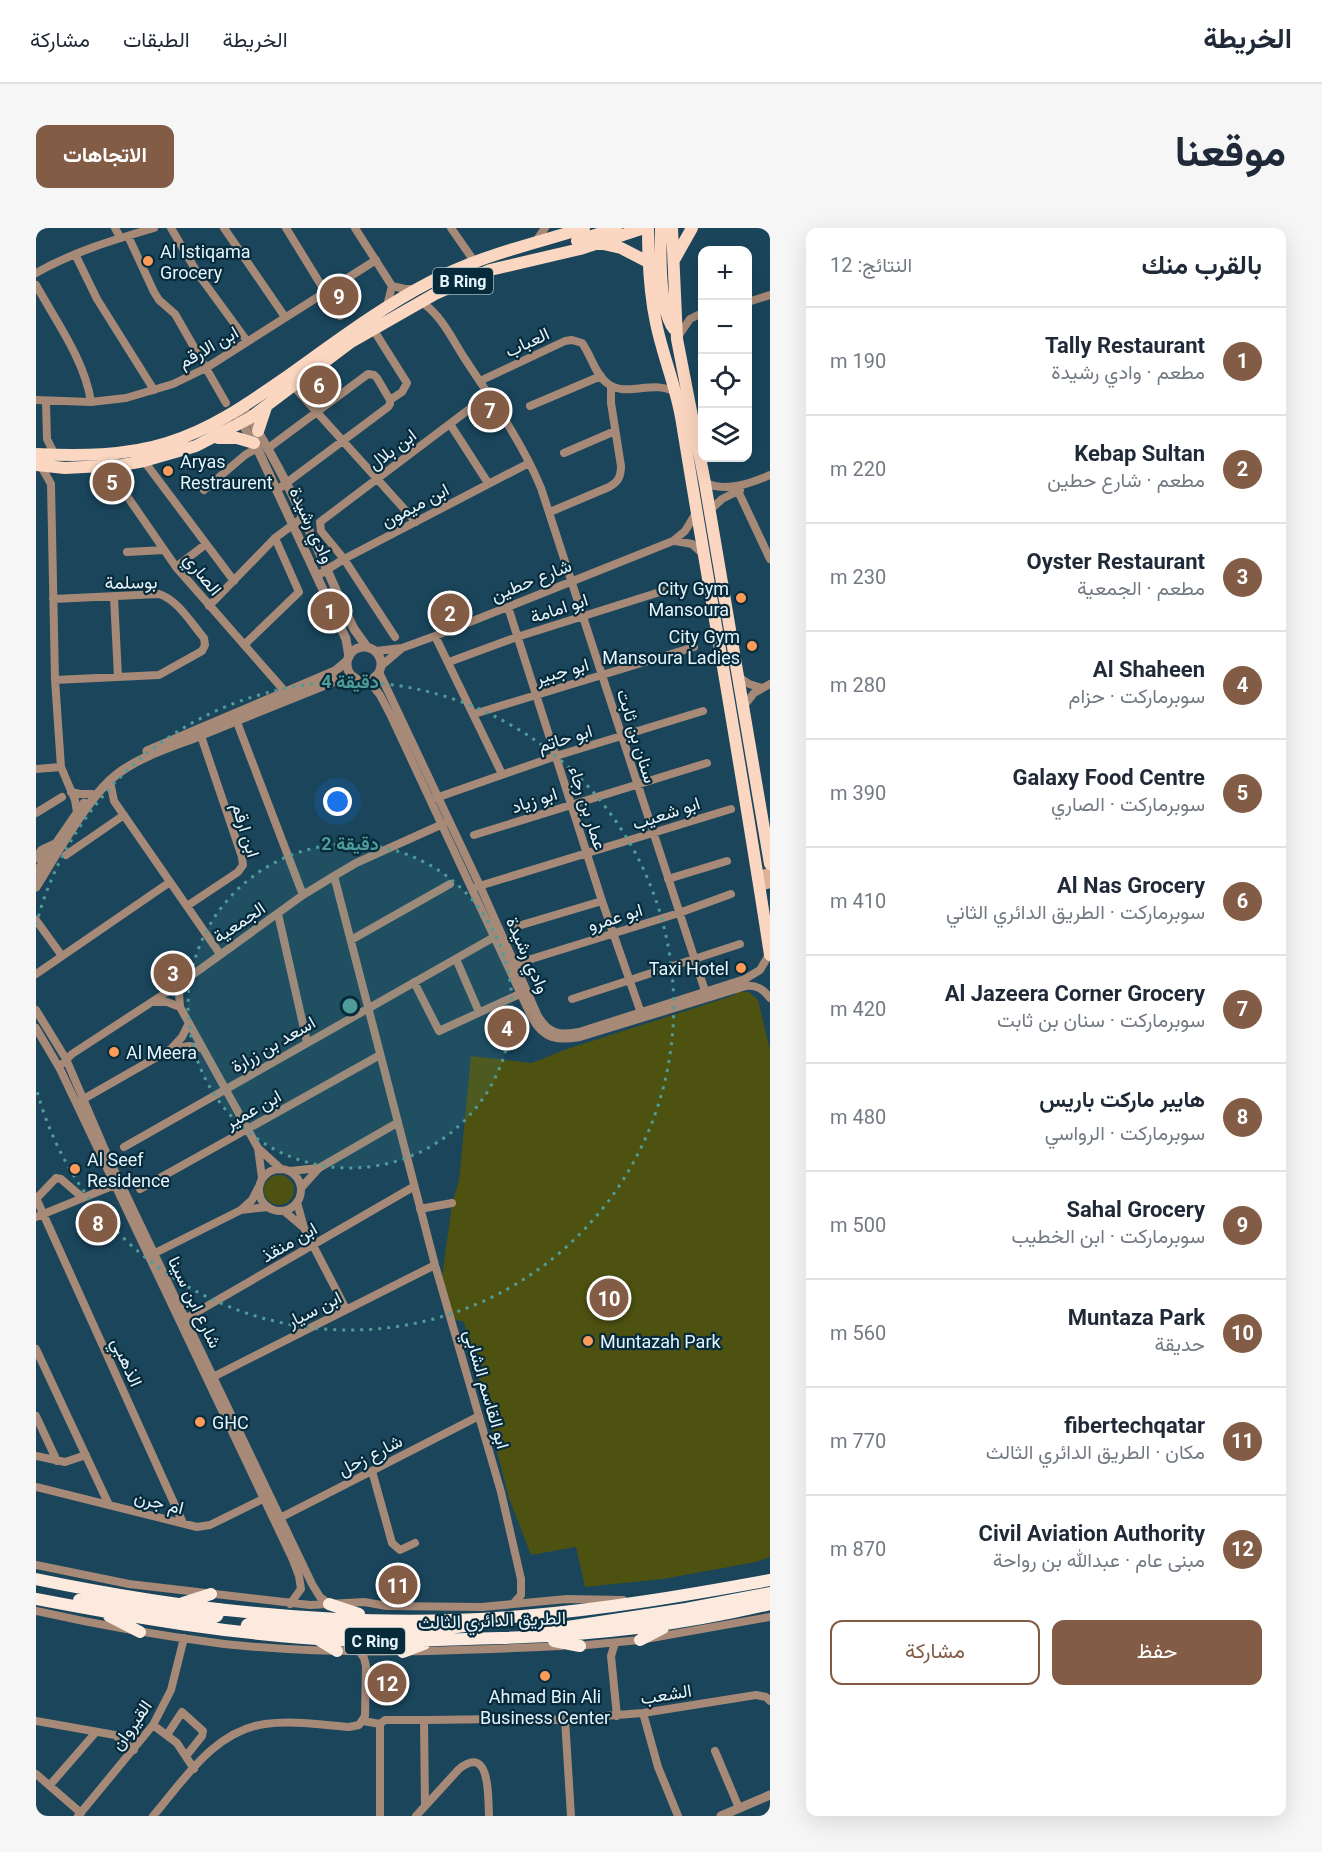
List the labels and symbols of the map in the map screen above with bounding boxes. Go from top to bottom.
place label: Al Istiqama Grocery [160,241,251,283]
marker: Al Istiqama Grocery [141,254,155,268]
road number: B Ring [433,268,493,294]
pin: 9 [320,274,358,318]
street label: ابن الارقم [174,321,243,374]
street label: العباب [502,323,552,361]
pin: 6 [300,362,338,408]
pin: 7 [470,388,510,432]
street label: ابن بلال [364,424,421,475]
place label: Aryas Restraurent [180,451,273,493]
pin: 5 [92,460,132,504]
marker: Aryas Restraurent [161,464,175,478]
street label: ابن ميمون [378,478,453,532]
street label: وادي رشيدة [281,484,339,568]
street label: الصاري [176,549,226,603]
street label: شارع حطين [488,554,575,608]
street label: بوسلمة [104,571,158,594]
place label: City Gym Mansoura [649,578,729,620]
pin: 1 [310,588,350,634]
street label: ابو امامة [528,589,591,628]
pin: 2 [430,590,470,636]
marker: City Gym Mansoura [734,591,748,605]
place label: City Gym Mansoura Ladies [602,626,740,668]
marker: City Gym Mansoura Ladies [745,639,759,653]
street label: ابو جبير [532,653,591,690]
text: 4 دقيقة [321,671,379,693]
street label: سنان بن ثابت [612,687,661,786]
street label: ابو حاتم [535,720,595,758]
street label: عمار بن رجاء [564,764,611,853]
street label: ابو زياد [508,783,560,818]
your location [323,787,352,816]
street label: ابو شعيب [630,792,703,835]
street label: ابن ارقم [226,800,264,860]
text: 2 دقيقة [321,833,379,855]
street label: الجمعية [209,897,269,947]
street label: ابو عمرو [585,899,645,936]
street label: وادي رشيدة [497,914,554,998]
pin: 3 [154,950,192,996]
place label: Taxi Hotel [649,958,729,979]
marker: Taxi Hotel [734,961,748,975]
centre of rings [340,996,360,1016]
pin: 4 [488,1006,526,1050]
street label: اسعد بن زرارة [227,1012,319,1077]
place label: Al Meera [126,1042,197,1063]
marker: Al Meera [107,1045,121,1059]
street label: ابن عمير [220,1085,285,1134]
place label: Al Seef Residence [87,1149,170,1191]
marker: Al Seef Residence [68,1162,82,1176]
pin: 8 [78,1200,118,1246]
street label: ابن منقذ [257,1218,321,1267]
street label: شارع ابن سينا [162,1253,226,1352]
pin: 10 [590,1276,628,1320]
street label: ابن سيار [282,1286,345,1333]
street label: ابو القاسم الشابي [455,1327,514,1452]
place label: Muntazah Park [600,1331,722,1352]
street label: الذهبي [102,1334,147,1392]
marker: Muntazah Park [581,1334,595,1348]
place label: GHC [212,1412,249,1433]
marker: GHC [193,1415,207,1429]
street label: شارع زحل [334,1430,407,1482]
street label: ام جرن [132,1486,186,1520]
pin: 11 [378,1562,418,1608]
street label: الطريق الدائري الثالث [418,1607,567,1638]
road number: C Ring [345,1628,405,1654]
pin: 12 [368,1660,406,1706]
marker: Ahmad Bin Ali Business Center [538,1669,552,1683]
street label: الشعب [639,1680,693,1708]
place label: Ahmad Bin Ali Business Center [480,1686,610,1728]
street label: القيروان [106,1696,157,1755]

